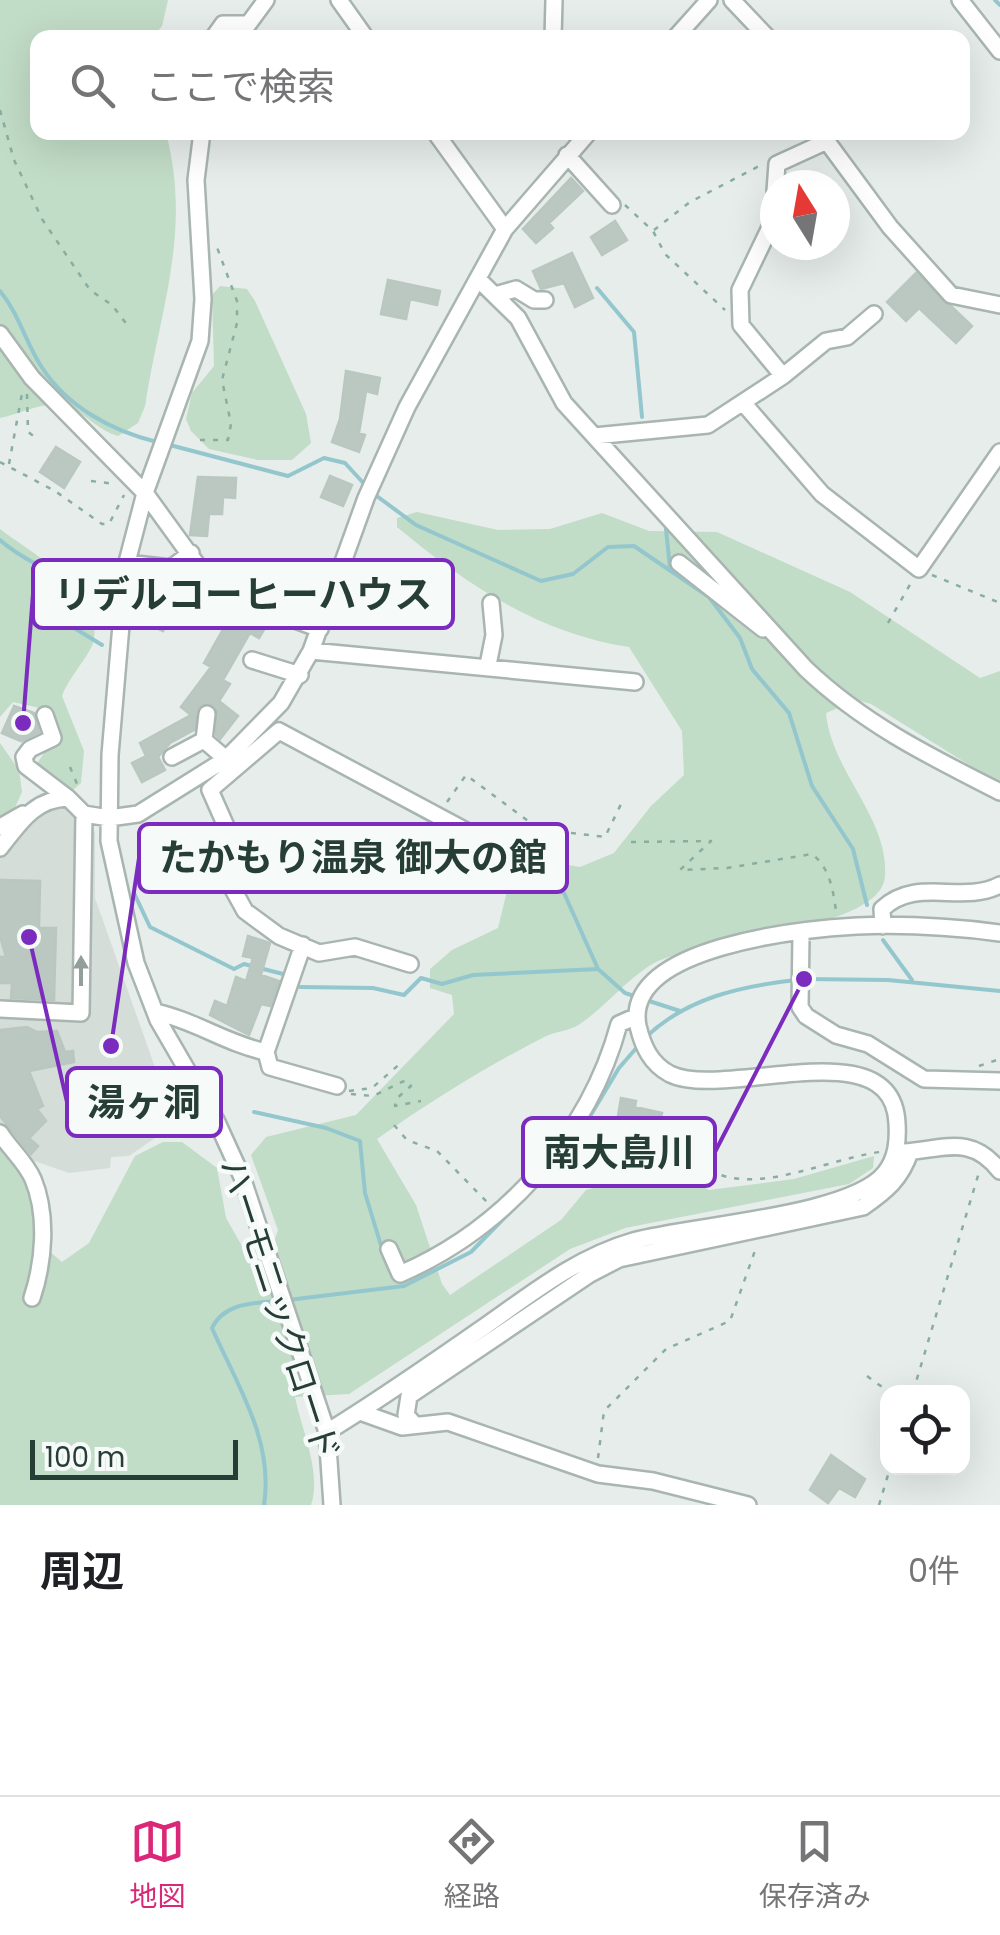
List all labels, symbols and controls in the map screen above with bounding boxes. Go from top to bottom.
search box [30,30,970,140]
icon: search [65,58,120,113]
text: ここで検索 [145,60,335,113]
north arrow [760,170,850,260]
callout: リデルコーヒーハウス [33,560,453,628]
text: リデルコーヒーハウス [54,568,432,621]
callout: たかもり温泉 御大の館 [139,824,567,892]
text: たかもり温泉 御大の館 [159,831,547,884]
one-way arrow [73,954,89,986]
callout: 湯ヶ洞 [67,1068,221,1136]
text: 湯ヶ洞 [87,1076,201,1129]
callout: 南大島川 [523,1118,715,1186]
text: 南大島川 [543,1126,695,1179]
street label: ハーモニックロード [208,1152,352,1466]
map controls [880,1385,970,1475]
button: locate [880,1385,970,1475]
scale bar [30,1435,238,1480]
text: 100 m [45,1438,125,1477]
text: 周辺 [40,1542,124,1601]
text: 0件 [908,1548,960,1593]
tab: 地図 [129,1814,185,1918]
tab: 経路 [444,1814,500,1918]
tab: 保存済み [759,1814,871,1918]

